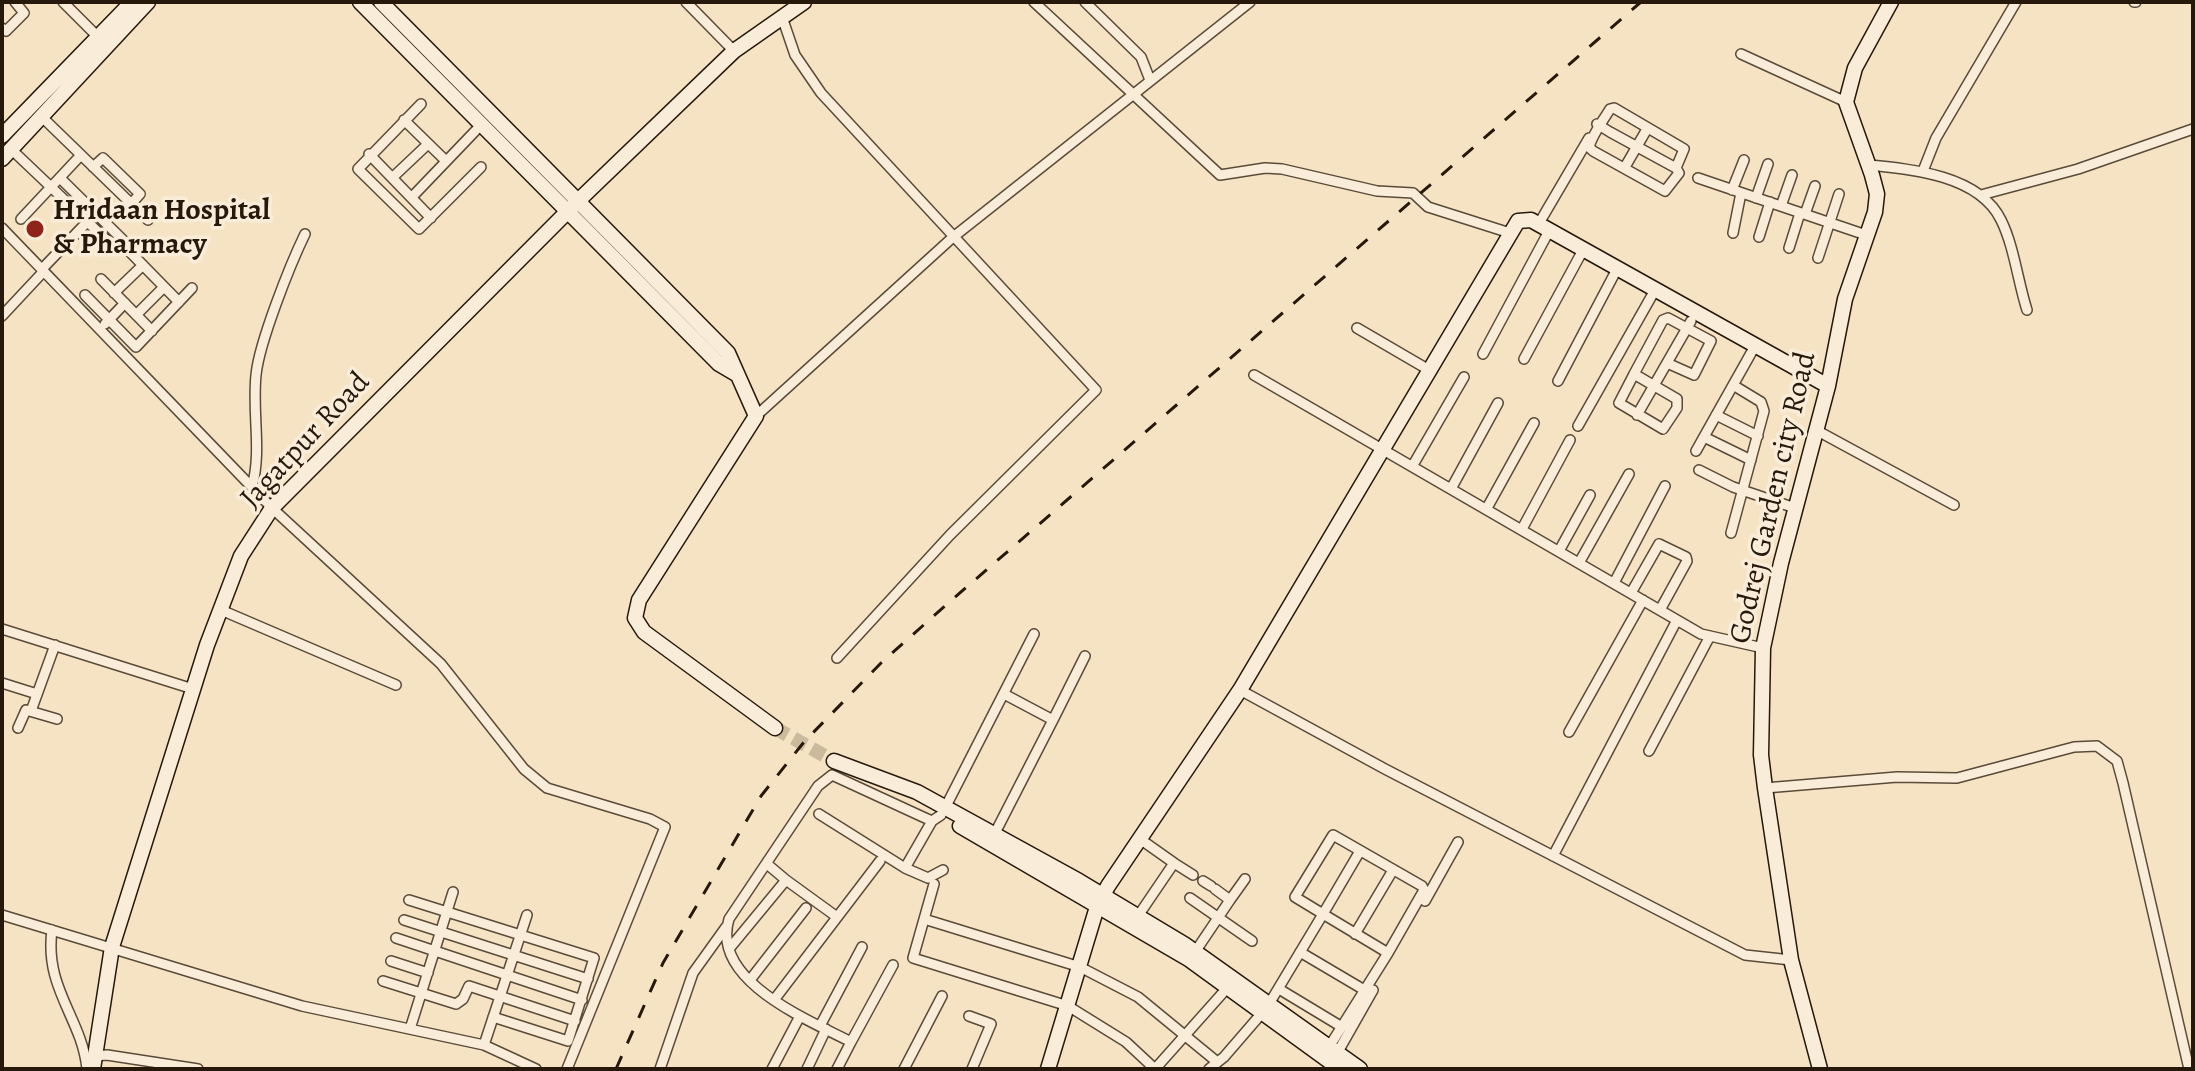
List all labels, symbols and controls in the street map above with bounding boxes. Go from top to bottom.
place label: Hridaan Hospital & Pharmacy [53,194,270,264]
marker: Hridaan Hospital & Pharmacy [24,218,46,240]
street label: Godrej Garden city Road [1723,349,1825,647]
street label: Jagatpur Road [234,365,378,517]

